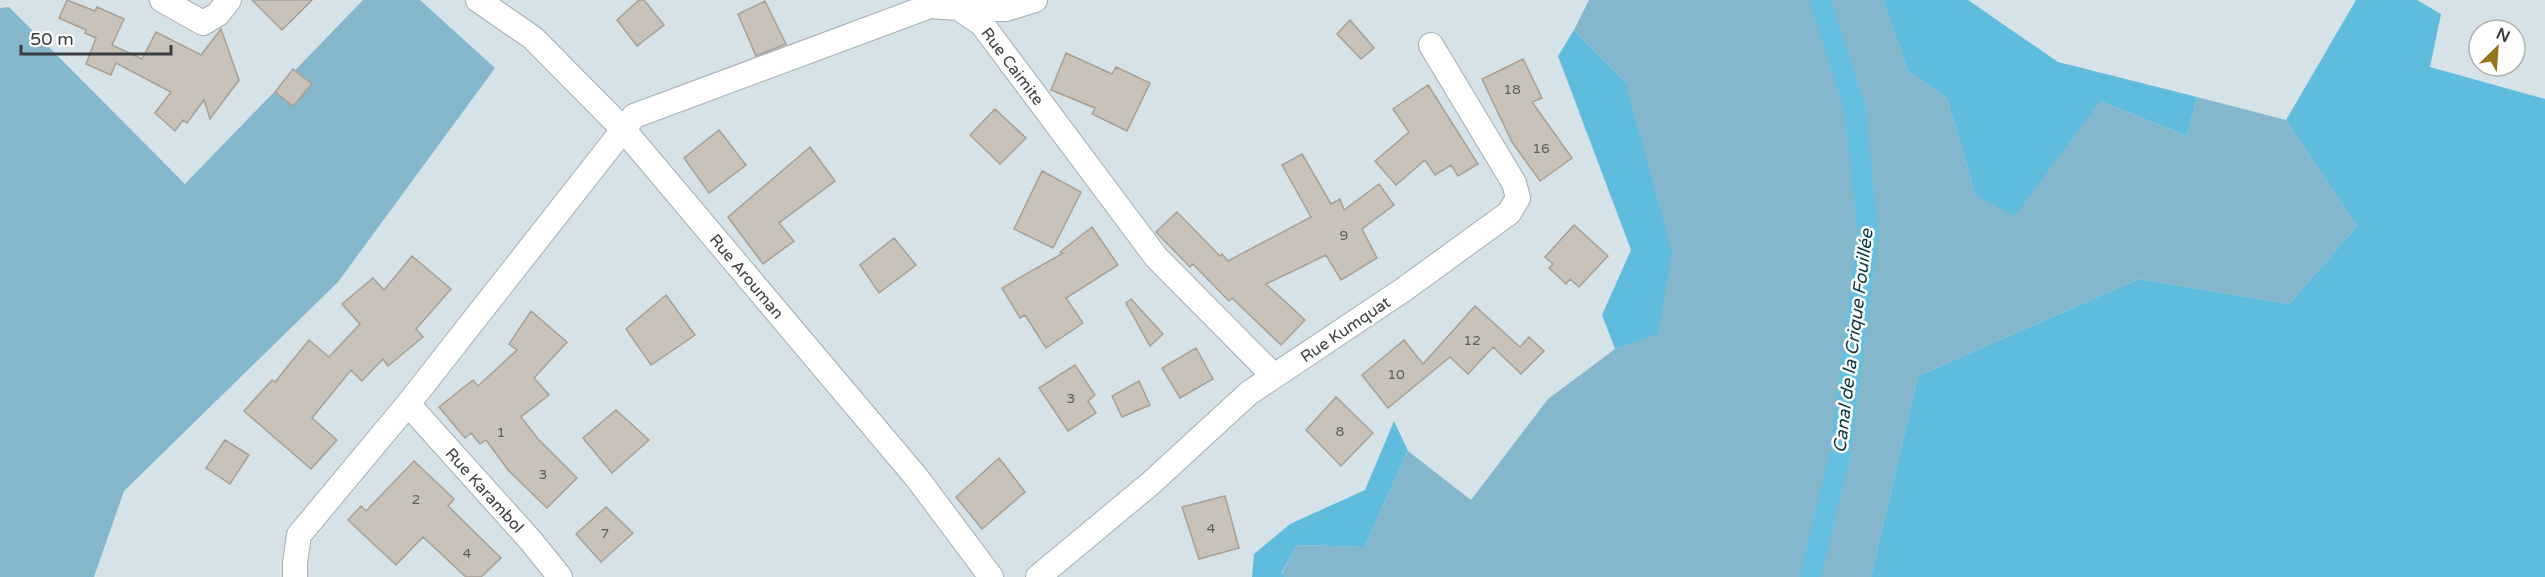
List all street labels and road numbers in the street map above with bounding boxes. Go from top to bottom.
street label: Rue Caimite [976,24,1048,109]
street label: Rue Arouman [705,230,788,323]
street label: Rue Kumquat [1297,292,1394,367]
street label: Rue Karambol [441,444,528,537]

